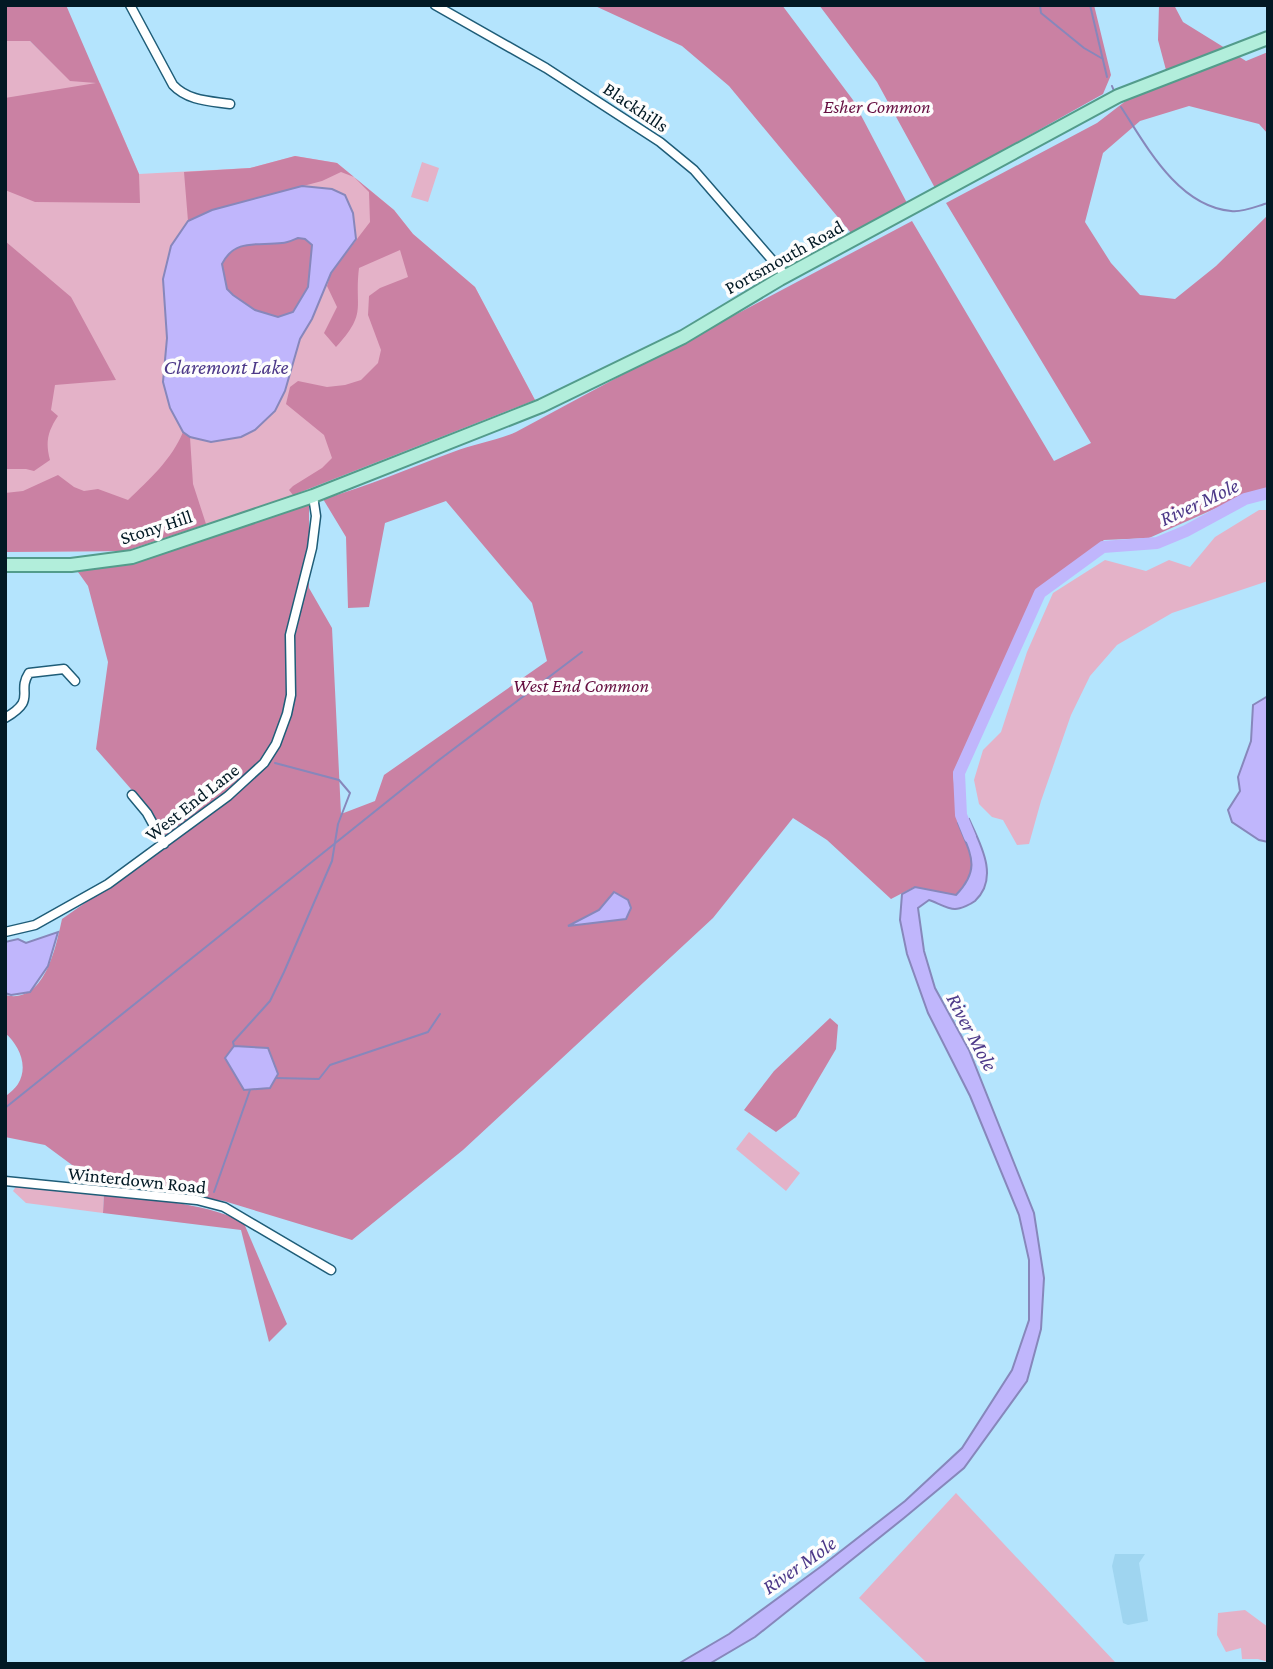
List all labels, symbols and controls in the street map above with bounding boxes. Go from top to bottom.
street label: Blackhills [600,78,672,136]
park label: Esher Common [823,96,931,117]
street label: Portsmouth Road [721,216,847,298]
water label: Claremont Lake [164,355,288,379]
water label: River Mole [1156,473,1242,531]
street label: Stony Hill [117,506,195,548]
park label: West End Common [513,675,649,696]
street label: West End Lane [141,759,243,845]
water label: River Mole [942,989,1002,1075]
street label: Winterdown Road [67,1162,207,1198]
water label: River Mole [757,1531,841,1599]

